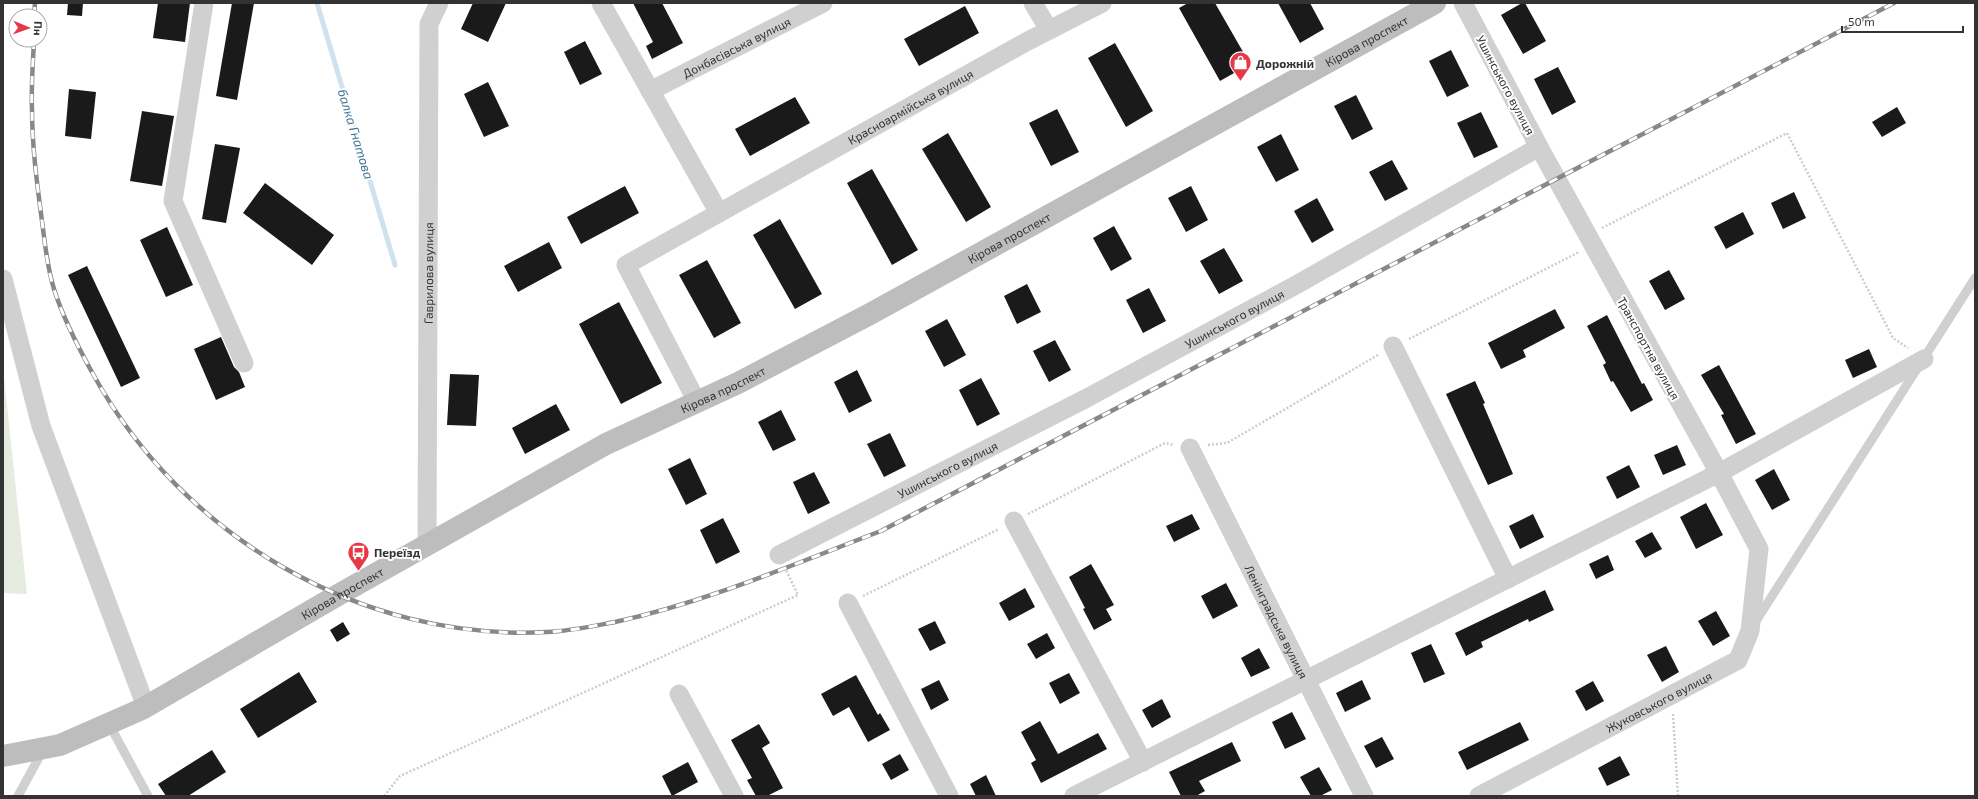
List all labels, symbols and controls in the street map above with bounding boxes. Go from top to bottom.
north arrow [8,8,48,48]
scale bar [1842,8,1963,34]
street label: Кірова проспект [1323,12,1410,69]
street label: Донбасівська вулиця [680,14,793,80]
text: 50 m [1848,14,1875,28]
text: Пн [32,21,45,36]
street label: Ушинського вулиця [1473,33,1538,137]
shop icon: Дорожній [1228,50,1254,83]
place label: Дорожній [1256,56,1314,70]
street label: Красноармійська вулиця [845,66,975,147]
water label: балка Гнатова [335,87,377,181]
street label: Кірова проспект [965,209,1053,266]
street label: Гаврилова вулиця [421,222,436,324]
street label: Ушинського вулиця [1182,286,1286,351]
street label: Транспортна вулиця [1614,294,1683,402]
street label: Кірова проспект [678,363,768,416]
street label: Ушинського вулиця [895,438,1000,500]
bus stop icon: Переїзд [345,539,371,572]
place label: Переїзд [374,545,421,559]
street label: Ленінградська вулиця [1242,562,1311,681]
street label: Кірова проспект [299,564,386,622]
street label: Жуковського вулиця [1604,668,1714,735]

